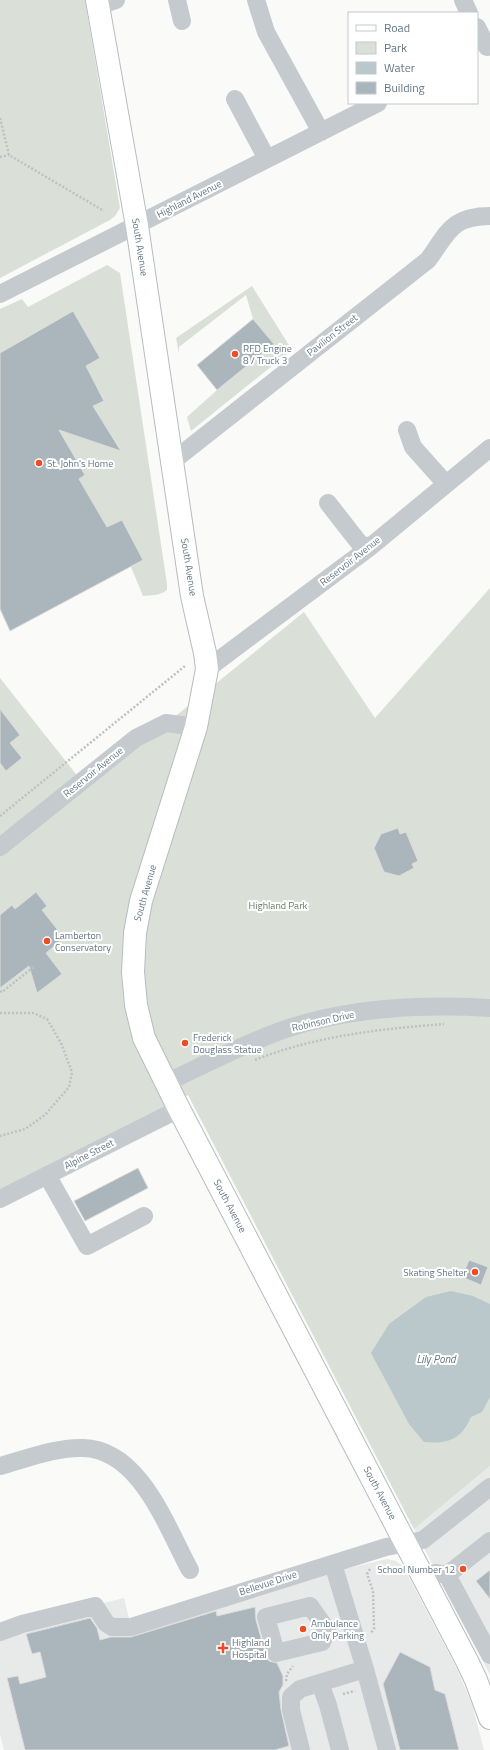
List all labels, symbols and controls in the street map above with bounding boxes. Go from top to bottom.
legend [348,12,478,104]
text: Road [384,18,410,37]
text: Park [384,38,407,57]
text: Water [384,58,415,77]
text: Building [384,78,425,97]
street label: Highland Avenue [154,176,224,222]
street label: South Avenue [128,217,152,277]
street label: Pavilion Street [303,310,361,360]
place label: RFD Engine 8 / Truck 3 [243,341,292,368]
marker: RFD Engine 8 / Truck 3 [230,349,240,359]
place label: St. John's Home [47,456,113,471]
marker: St. John's Home [34,458,44,468]
street label: Reservoir Avenue [316,532,384,590]
street label: South Avenue [177,537,201,597]
street label: Reservoir Avenue [60,743,126,801]
street label: South Avenue [130,863,160,923]
park label: Highland Park [249,898,308,913]
place label: Lamberton Conservatory [55,928,111,955]
marker: Lamberton Conservatory [42,936,52,946]
street label: Robinson Drive [290,1007,356,1035]
place label: Frederick Douglass Statue [193,1030,262,1057]
marker: Frederick Douglass Statue [180,1038,190,1048]
street label: Alpine Street [61,1135,117,1173]
street label: South Avenue [210,1177,250,1235]
place label: Skating Shelter [403,1265,468,1280]
marker: Skating Shelter [470,1267,480,1277]
water label: Lily Pond [416,1351,457,1367]
street label: South Avenue [360,1464,400,1522]
place label: School Number 12 [377,1562,455,1577]
marker: School Number 12 [458,1564,468,1574]
street label: Bellevue Drive [237,1567,299,1599]
place label: Ambulance Only Parking [311,1616,364,1643]
marker: Ambulance Only Parking [298,1624,308,1634]
place label: Highland Hospital [232,1635,269,1662]
marker: Highland Hospital [217,1642,229,1654]

